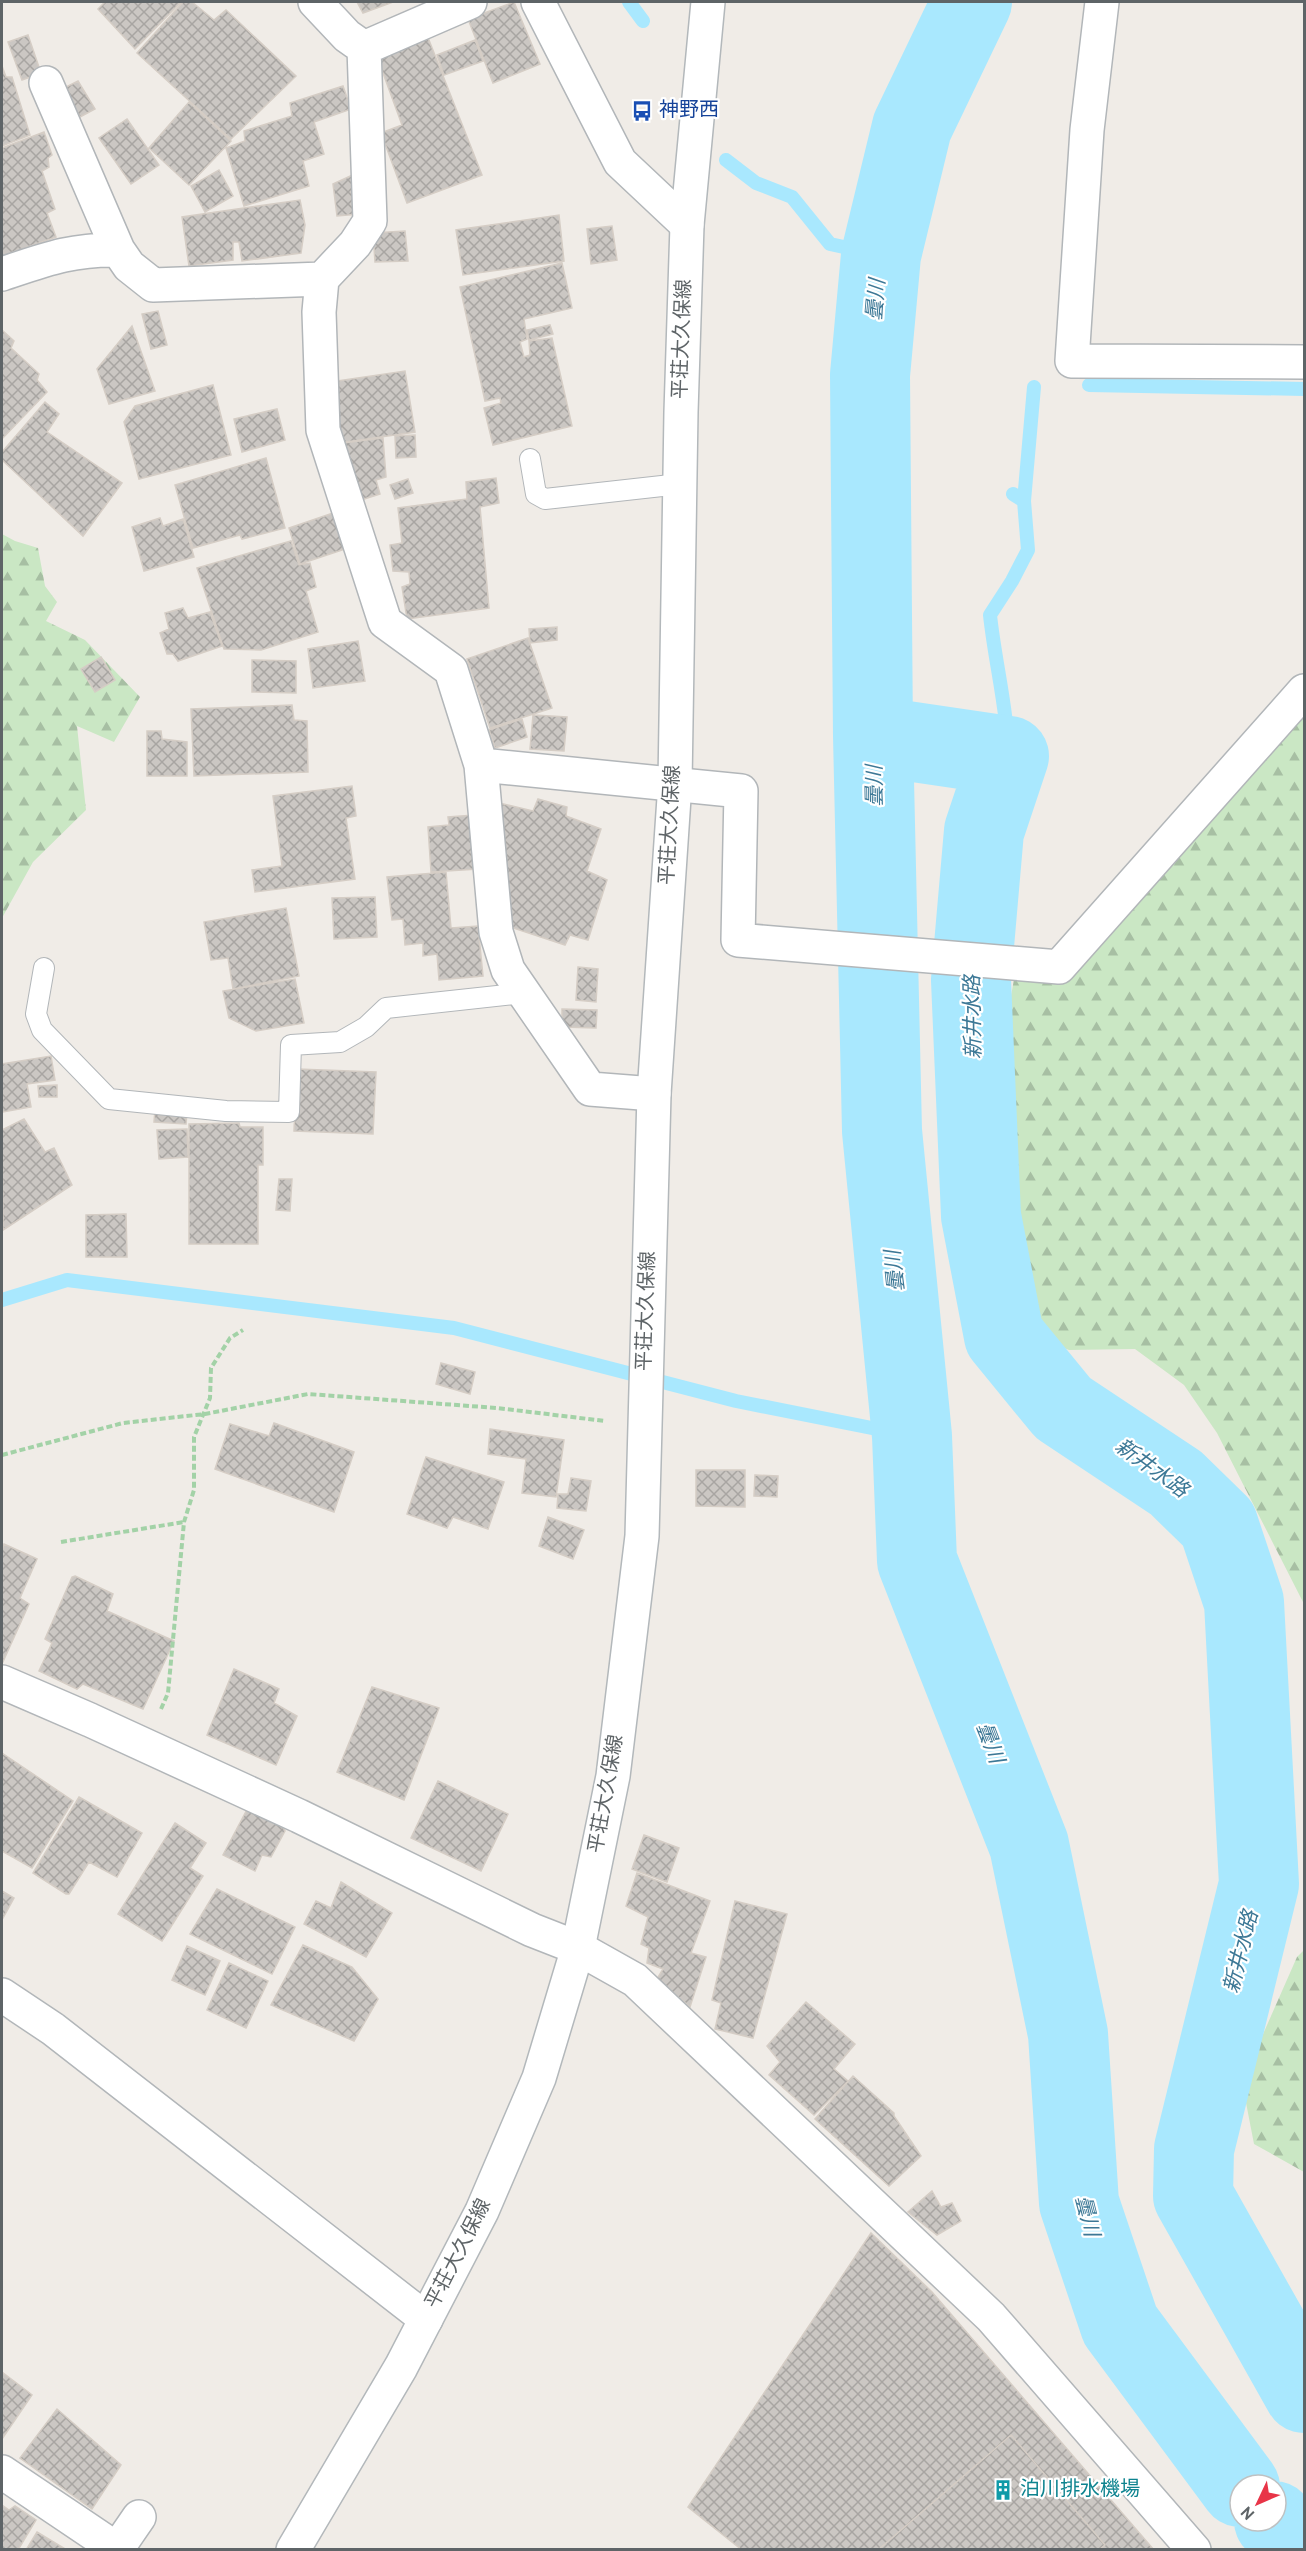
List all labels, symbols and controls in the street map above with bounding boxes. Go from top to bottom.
place label: 神野西 [659,98,719,124]
bus stop icon: 神野西 [630,99,654,123]
water label: 曇川 [862,276,892,322]
street label: 平荘大久保線 [668,279,698,399]
water label: 曇川 [862,763,890,807]
street label: 平荘大久保線 [655,764,687,886]
water label: 新井水路 [960,973,988,1059]
water label: 曇川 [880,1247,912,1293]
street label: 平荘大久保線 [632,1251,662,1371]
water label: 新井水路 [1109,1433,1195,1506]
water label: 曇川 [969,1719,1010,1769]
street label: 平荘大久保線 [584,1733,630,1855]
water label: 新井水路 [1219,1906,1266,1996]
water label: 曇川 [1068,2192,1105,2242]
street label: 平荘大久保線 [420,2195,498,2313]
north arrow [1228,2473,1288,2533]
place label: 泊川排水機場 [1020,2477,1140,2503]
building icon: 泊川排水機場 [991,2478,1015,2502]
text: N [1237,2501,1260,2523]

